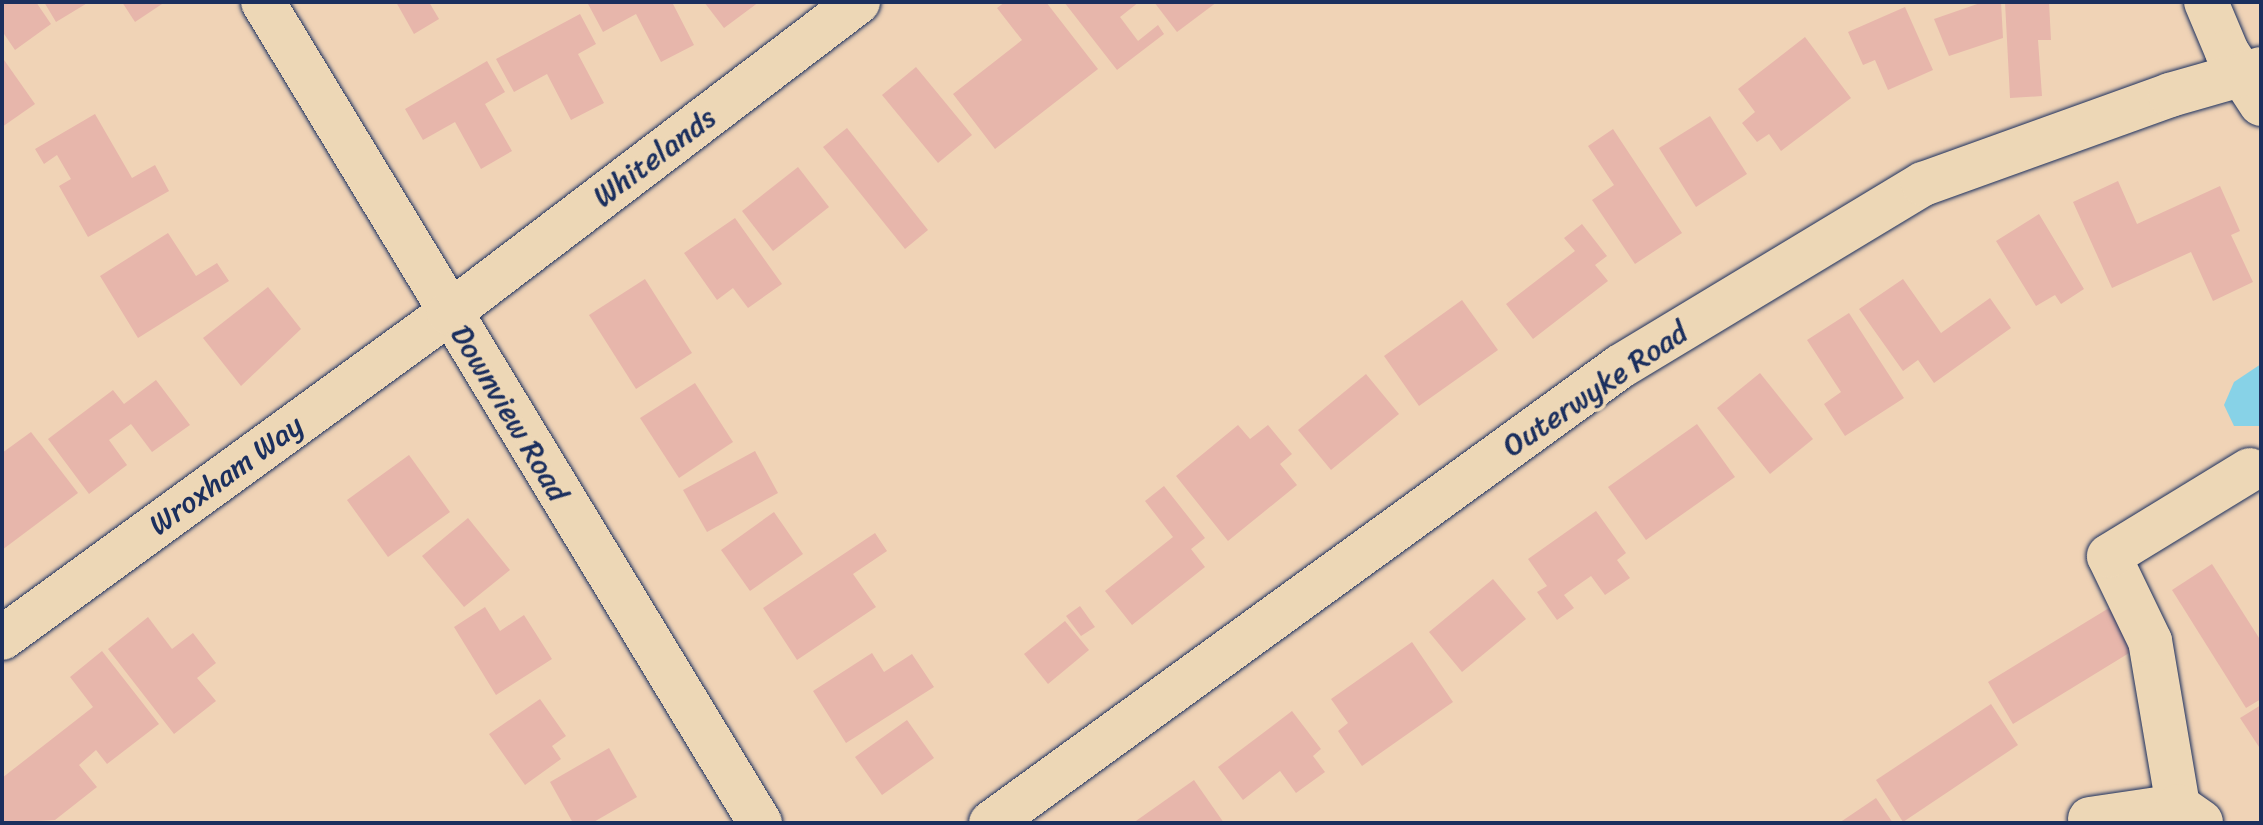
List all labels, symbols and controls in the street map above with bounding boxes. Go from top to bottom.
street label: Whitelands [586,99,722,215]
street label: Outerwyke Road [1496,314,1694,464]
street label: Downview Road [443,318,577,508]
street label: Wroxham Way [142,407,310,543]

